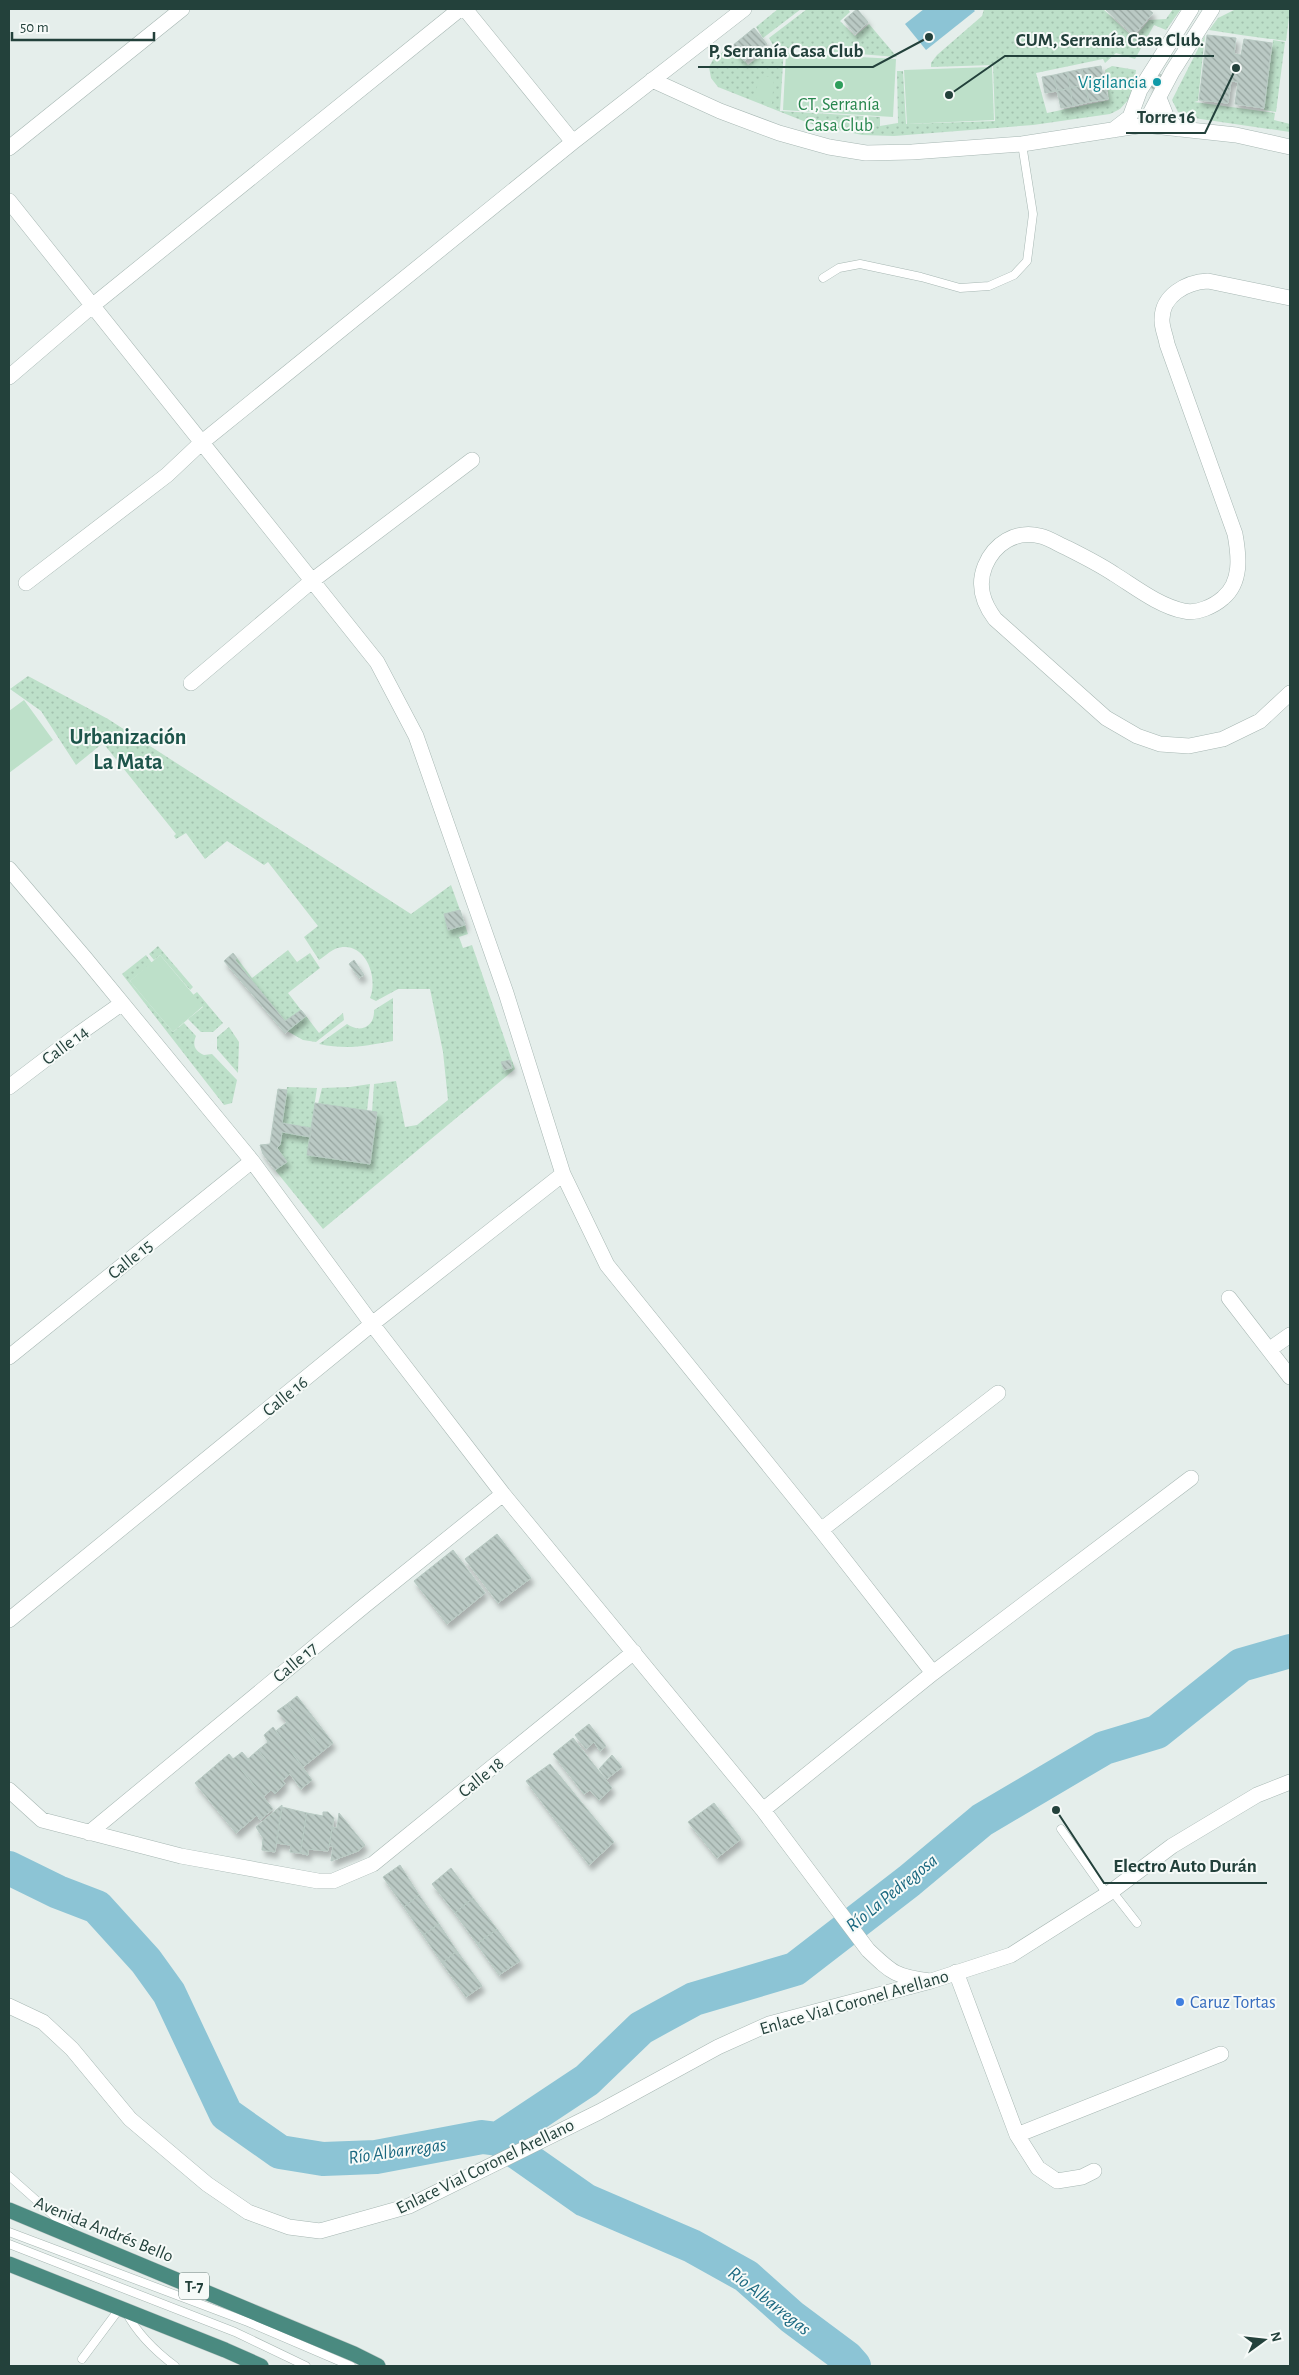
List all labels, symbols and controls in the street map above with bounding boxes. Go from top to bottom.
scale bar [12,10,155,42]
text: 50 m [20,20,49,35]
callout: CUM, Serranía Casa Club. [1005,22,1214,56]
text: CUM, Serranía Casa Club. [1016,31,1204,50]
callout: P, Serranía Casa Club [698,33,873,67]
text: P, Serranía Casa Club [709,42,863,61]
place label: Vigilancia [1078,74,1147,92]
marker: Vigilancia [1151,76,1163,88]
marker: CT, Serranía Casa Club [833,79,845,91]
place label: CT, Serranía Casa Club [798,96,880,135]
callout: Torre 16 [1126,99,1205,133]
text: Torre 16 [1137,108,1195,127]
district label: Urbanización La Mata [70,726,186,773]
street label: Calle 14 [39,1023,92,1069]
street label: Calle 15 [105,1237,156,1283]
street label: Calle 16 [260,1373,312,1420]
street label: Calle 17 [270,1639,321,1686]
street label: Calle 18 [456,1754,508,1801]
callout: Electro Auto Durán [1104,1849,1267,1883]
water label: Río La Pedregosa [843,1851,941,1936]
text: Electro Auto Durán [1113,1857,1257,1876]
street label: Enlace Vial Coronel Arellano [758,1967,951,2039]
place label: Caruz Tortas [1190,1994,1276,2012]
marker: Caruz Tortas [1174,1996,1186,2008]
street label: Enlace Vial Coronel Arellano [394,2116,577,2218]
water label: Río Albarregas [347,2135,447,2168]
street label: Avenida Andrés Bello [32,2194,176,2266]
water label: Río Albarregas [724,2263,814,2339]
road number: T-7 [179,2272,209,2300]
north arrow [1239,2315,1289,2365]
text: N [1268,2330,1284,2343]

